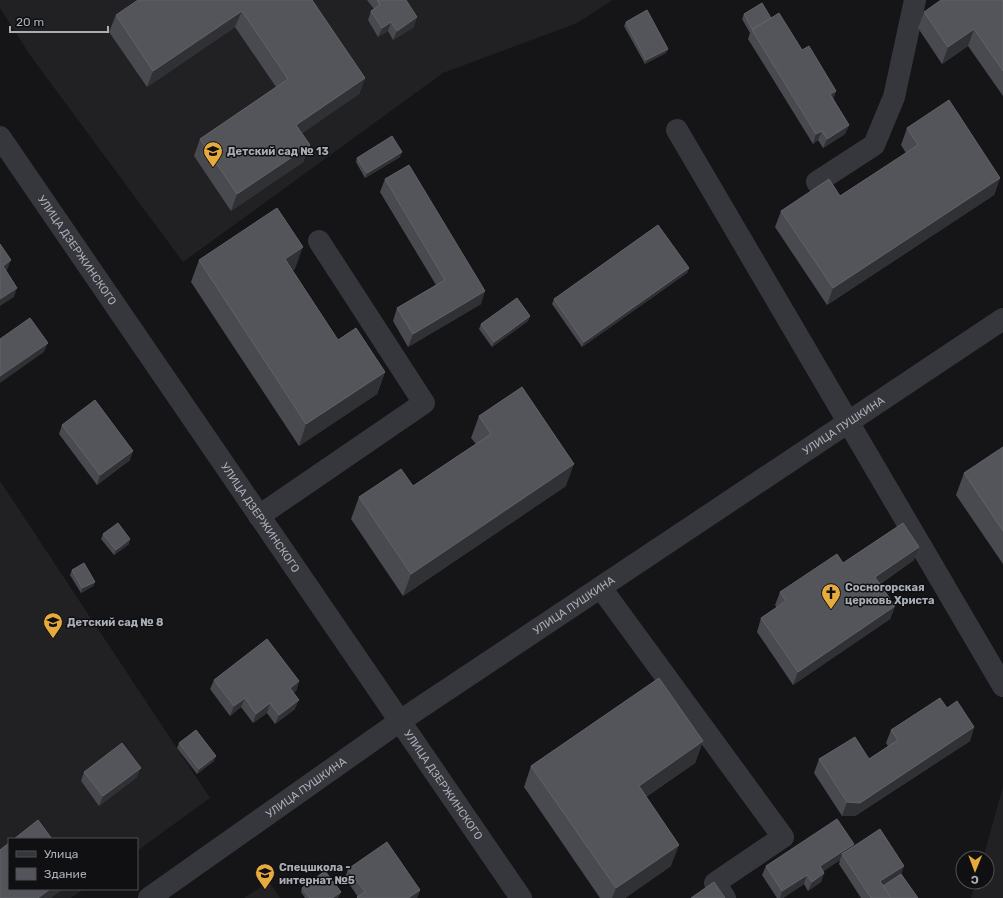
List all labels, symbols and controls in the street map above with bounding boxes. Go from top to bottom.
scale bar [10,8,108,34]
text: 20 m [16,15,44,29]
school or university icon: Детский сад № 13 [202,140,224,168]
place label: Детский сад № 13 [227,145,329,158]
street label: УЛИЦА ДЗЕРЖИНСКОГО [35,193,119,308]
street label: УЛИЦА ПУШКИНА [800,394,888,458]
street label: УЛИЦА ДЗЕРЖИНСКОГО [218,460,302,575]
street label: УЛИЦА ПУШКИНА [531,573,618,637]
place label: Сосногорская церковь Христа [845,581,935,607]
church icon: Сосногорская церковь Христа [820,582,842,610]
school or university icon: Детский сад № 8 [42,611,64,639]
place label: Детский сад № 8 [67,616,163,629]
street label: УЛИЦА ДЗЕРЖИНСКОГО [401,728,485,842]
street label: УЛИЦА ПУШКИНА [263,755,350,821]
legend [8,838,138,890]
text: Улица [44,847,78,861]
north arrow [955,850,995,890]
place label: Спецшкола - интернат №5 [279,861,355,887]
school or university icon: Спецшкола - интернат №5 [254,862,276,890]
text: Здание [44,867,87,881]
text: С [971,873,979,886]

